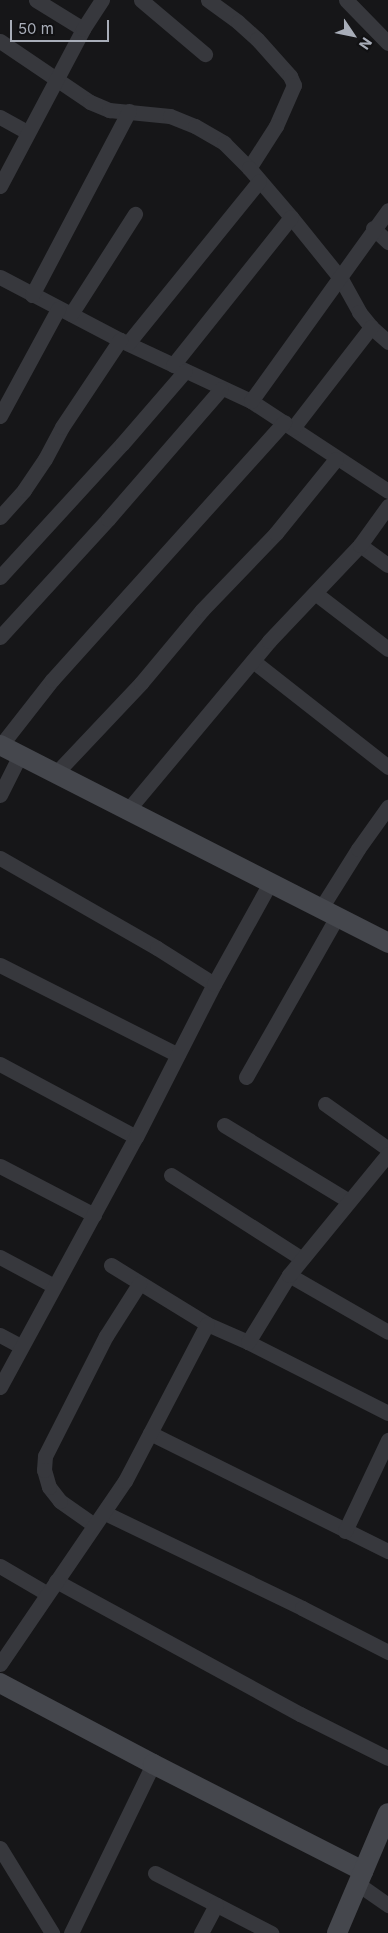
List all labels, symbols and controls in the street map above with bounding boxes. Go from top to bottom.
scale bar [12,10,111,42]
north arrow [328,10,378,60]
text: 50 m [18,19,54,38]
text: N [356,34,376,53]

